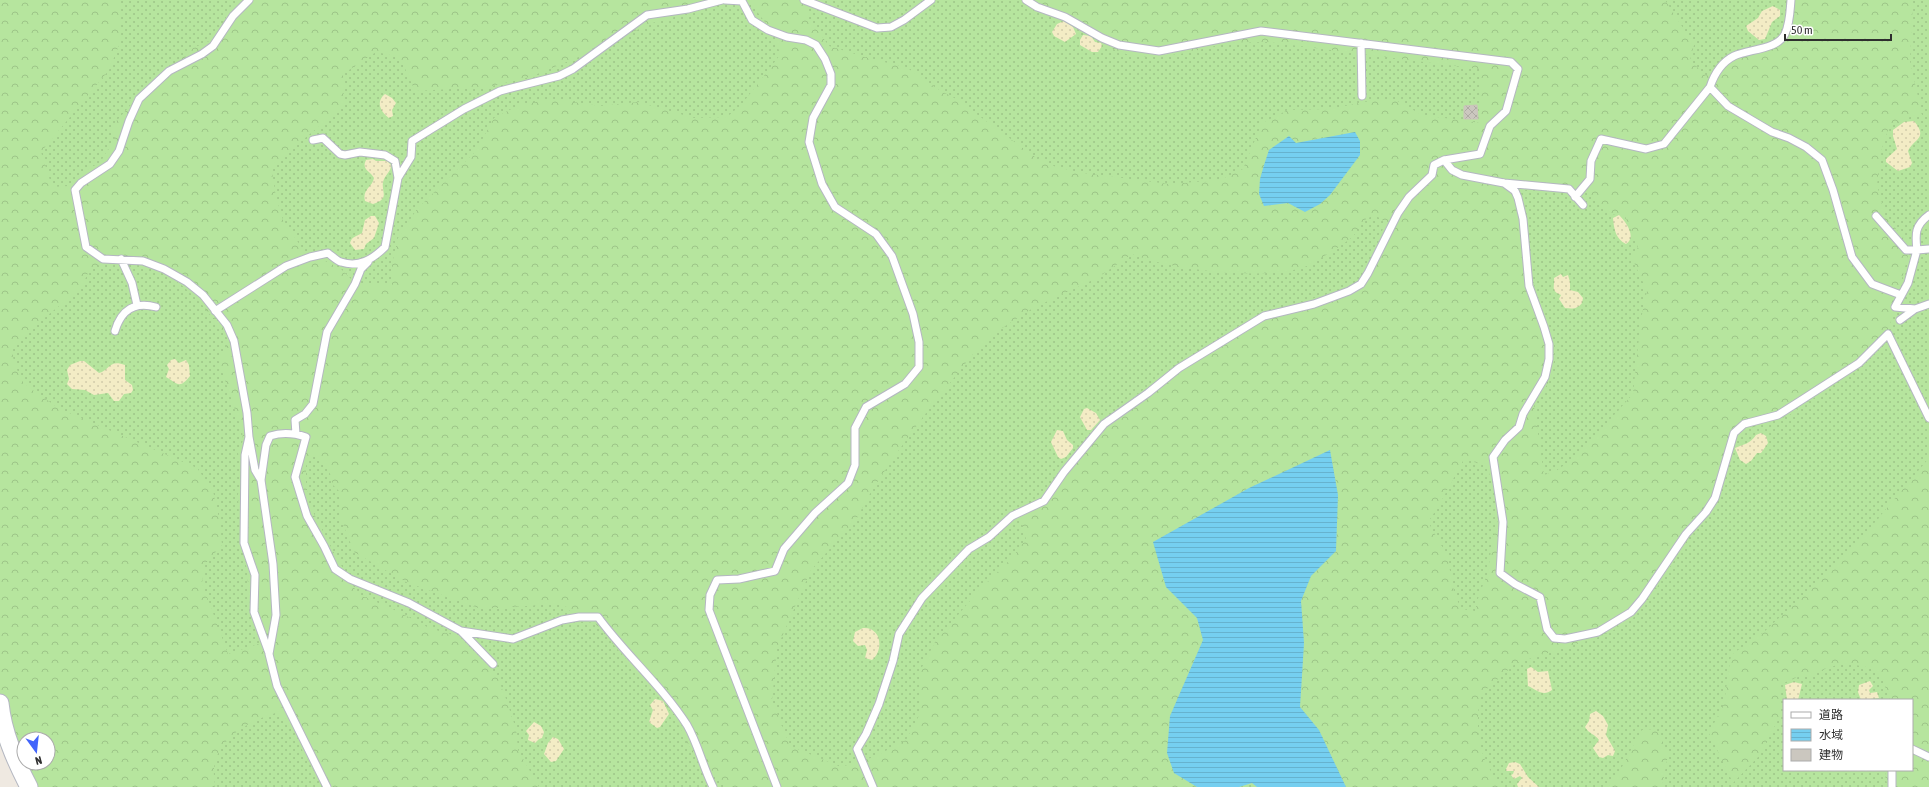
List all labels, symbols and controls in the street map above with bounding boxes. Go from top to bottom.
scale bar [1785,16,1891,42]
text: 50 m [1791,23,1813,37]
legend [1783,699,1913,771]
text: 道路 [1819,708,1843,722]
text: 水域 [1819,728,1843,742]
north arrow [16,731,56,771]
text: 建物 [1819,748,1843,762]
text: N [34,754,43,767]

